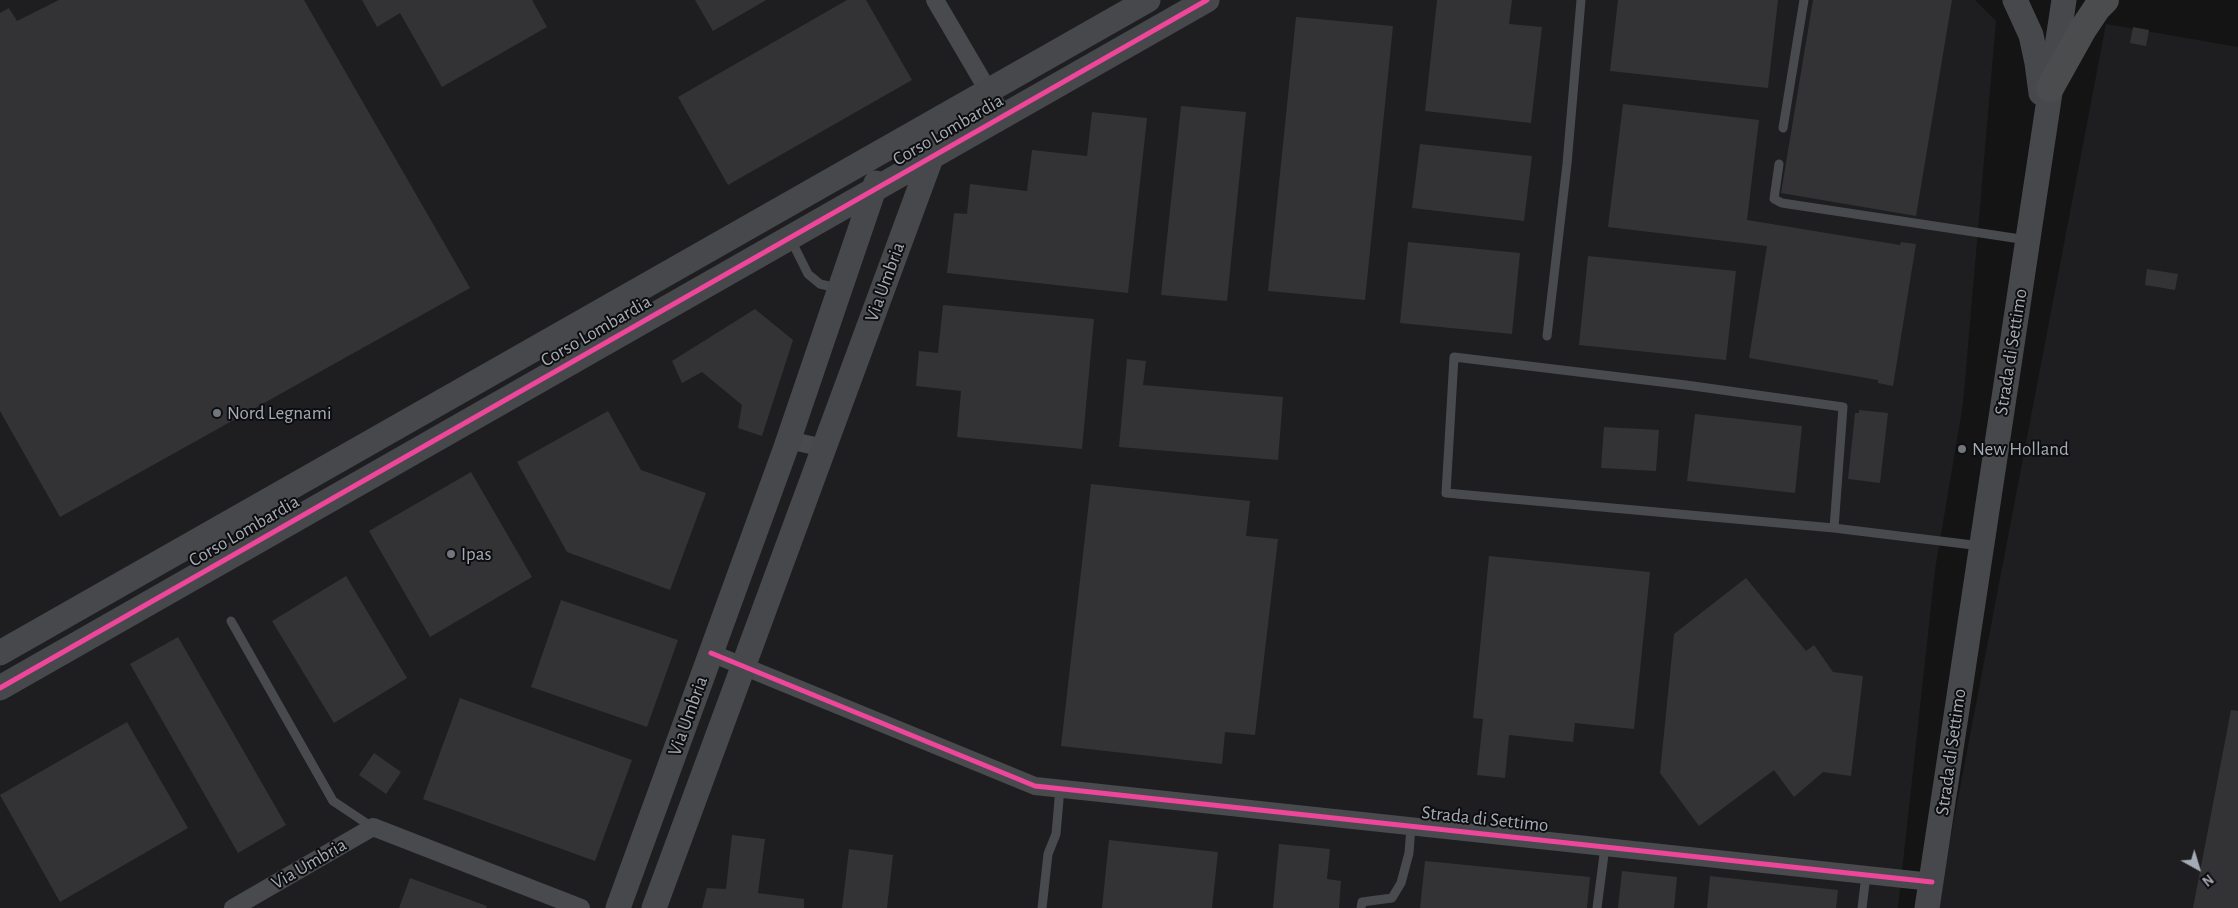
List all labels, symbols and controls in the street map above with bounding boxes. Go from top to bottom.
street label: Corso Lombardia [889,89,1007,171]
street label: Via Umbria [860,239,910,325]
street label: Strada di Settimo [1990,287,2032,417]
street label: Corso Lombardia [537,290,655,372]
place label: Nord Legnami [227,402,331,424]
marker: Nord Legnami [211,407,223,419]
place label: New Holland [1972,438,2069,460]
marker: New Holland [1956,443,1968,455]
street label: Corso Lombardia [185,490,303,572]
place label: Ipas [461,543,492,565]
marker: Ipas [445,548,457,560]
street label: Via Umbria [663,673,713,759]
street label: Strada di Settimo [1931,687,1971,817]
street label: Strada di Settimo [1420,801,1550,837]
street label: Via Umbria [267,833,351,895]
north arrow [2173,843,2223,893]
text: N [2199,871,2216,888]

